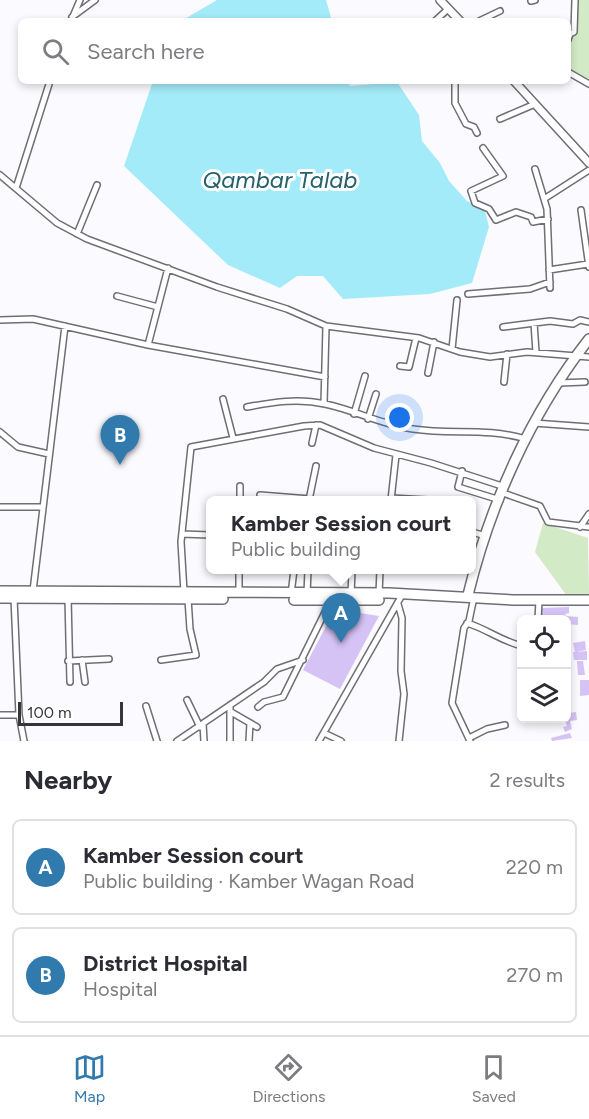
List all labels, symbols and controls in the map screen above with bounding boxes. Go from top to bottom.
search box [18,18,571,84]
icon: search [39,35,72,68]
text: Search here [87,38,205,65]
water label: Qambar Talab [203,165,357,194]
your location [385,403,414,432]
pin: B [100,416,140,465]
popup [206,496,476,574]
text: Kamber Session court [231,510,451,537]
text: Public building [231,537,361,561]
pin: A [322,594,360,643]
map controls [517,615,571,723]
button: locate [517,615,571,669]
button: layers [517,669,571,723]
scale bar [18,699,123,726]
text: 100 m [27,703,72,722]
text: Nearby [24,764,112,796]
text: 2 results [489,768,565,792]
text: Kamber Session court [83,842,304,869]
text: A [38,855,53,879]
text: 220 m [506,855,563,879]
text: Public building · Kamber Wagan Road [83,869,415,893]
text: District Hospital [83,950,248,977]
text: B [39,963,52,987]
text: 270 m [506,963,563,987]
text: Hospital [83,977,158,1001]
tab: Map [73,1051,106,1106]
tab: Directions [252,1051,325,1106]
tab: Saved [472,1051,516,1106]

